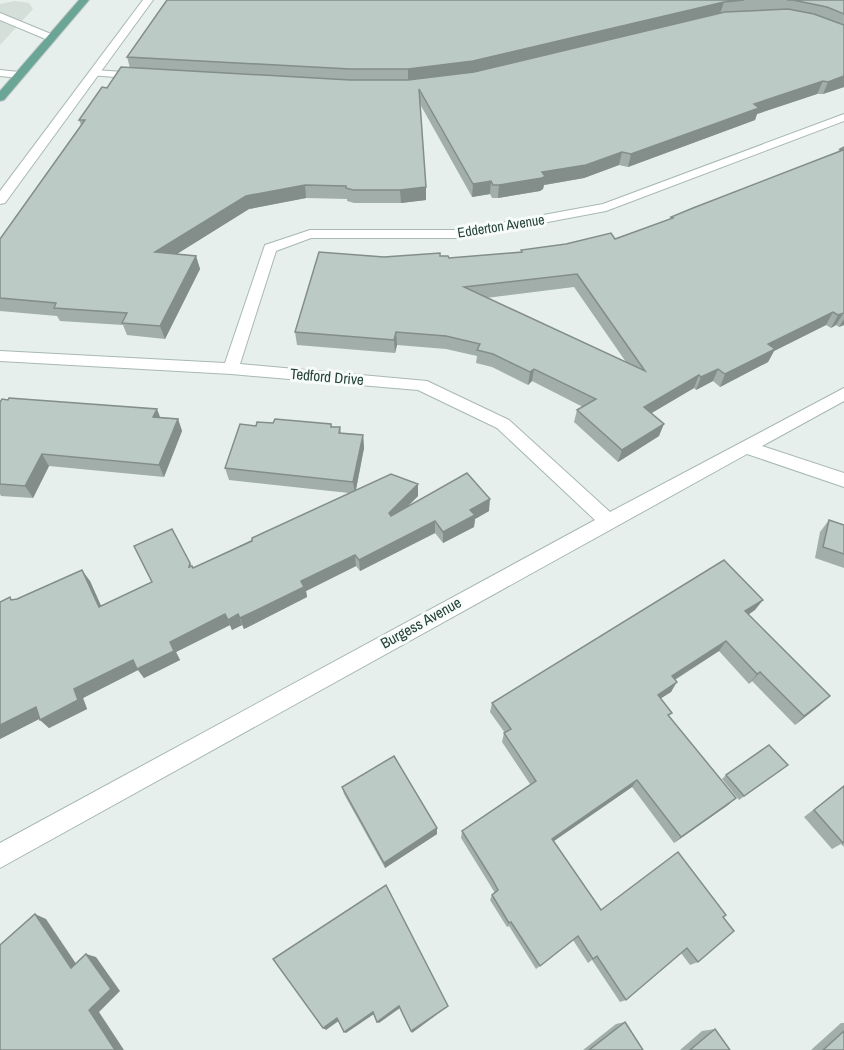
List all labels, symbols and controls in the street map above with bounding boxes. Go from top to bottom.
street label: Edderton Avenue [456,210,546,242]
street label: Tedford Drive [289,363,365,390]
street label: Burgess Avenue [377,592,465,653]

